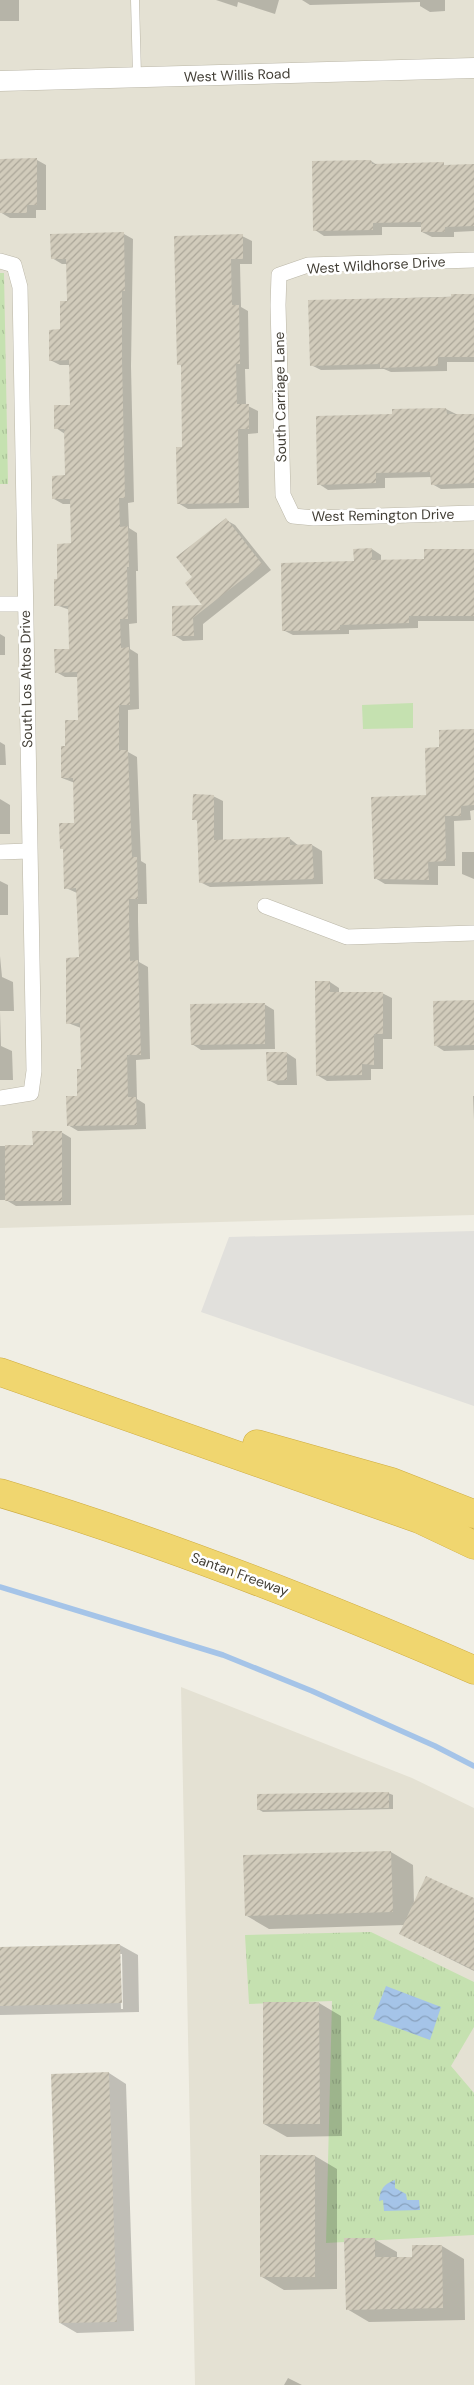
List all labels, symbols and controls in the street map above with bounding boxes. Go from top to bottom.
street label: West Willis Road [183,64,291,86]
street label: West Wildhorse Drive [306,252,446,278]
street label: South Carriage Lane [270,331,290,463]
street label: West Remington Drive [311,505,455,525]
street label: South Los Altos Drive [16,610,36,748]
street label: Santan Freeway [189,1548,291,1600]

